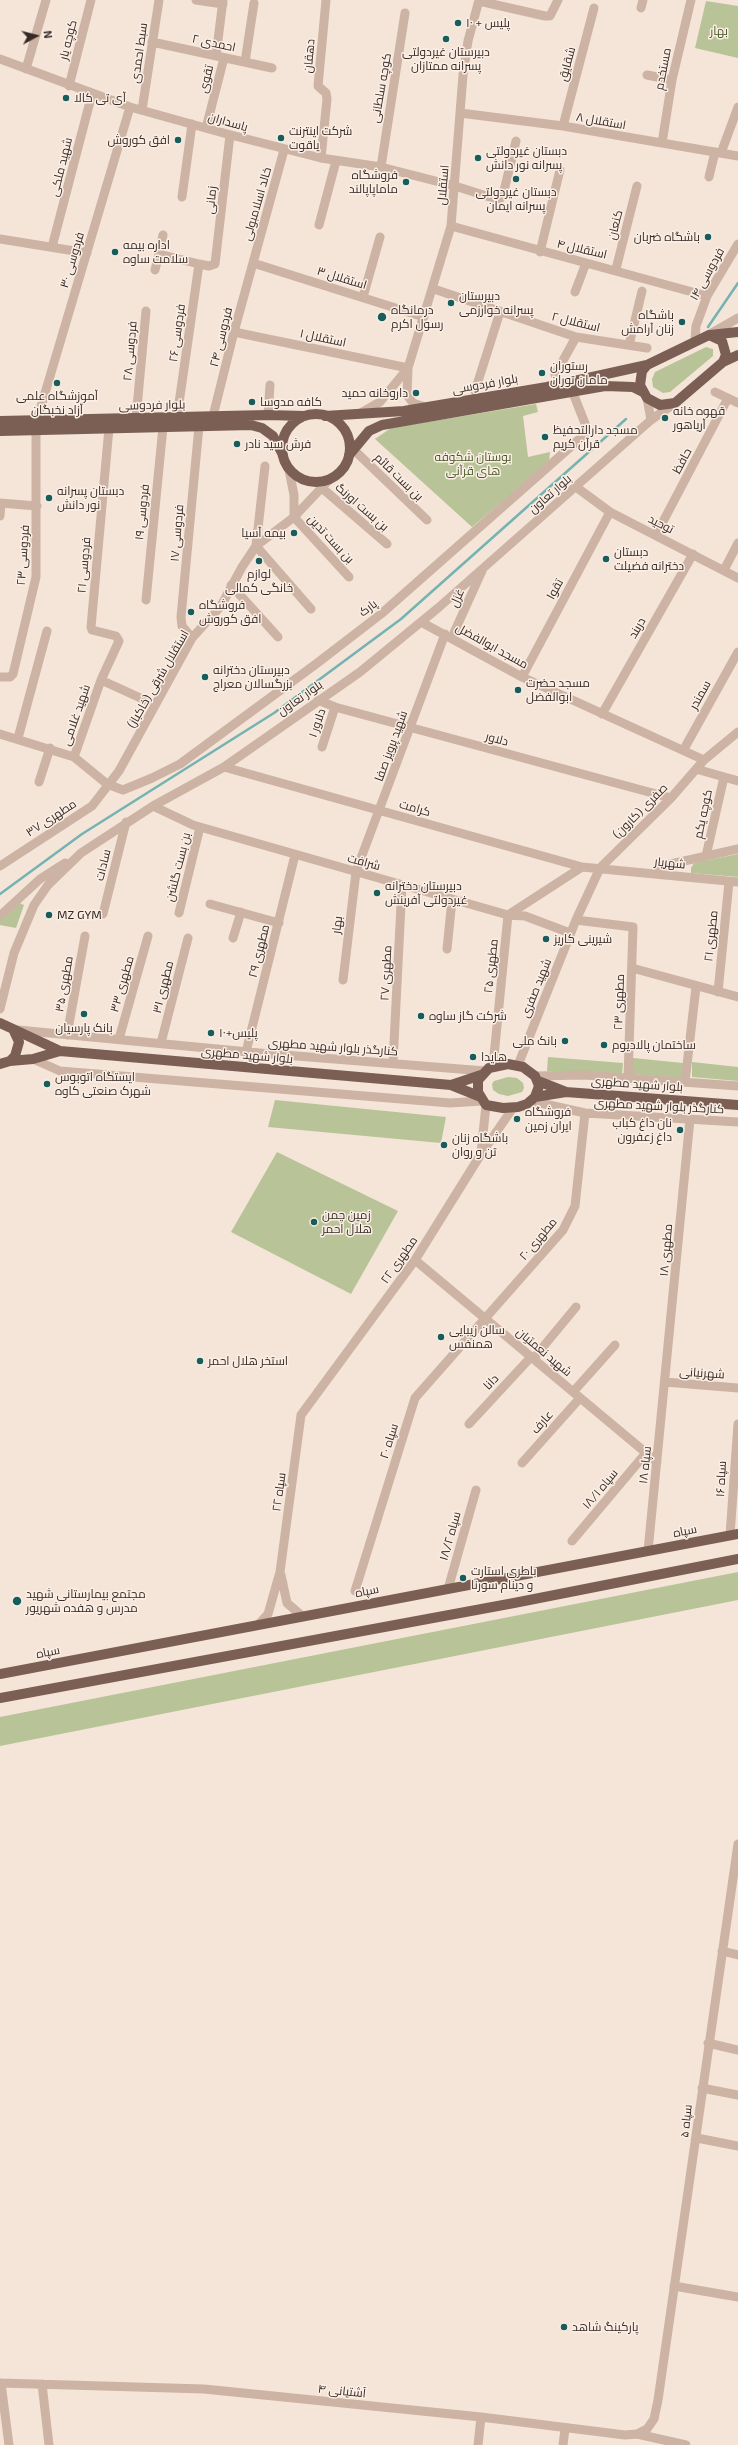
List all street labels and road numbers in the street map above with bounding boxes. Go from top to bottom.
street label: کوچه یار [56,19,80,61]
street label: سبط احمدی [128,22,150,84]
street label: احمدی ۲ [191,31,237,55]
street label: دهقان [300,38,318,74]
street label: شقایق [556,45,578,83]
street label: مستخدم [652,47,674,91]
street label: کوچه سلطانی [368,52,394,124]
street label: تقوی [196,63,216,95]
street label: پاسداران [206,109,250,135]
street label: استقلال ۸ [575,110,627,132]
street label: شهید ملکی [47,136,75,198]
street label: استقلال [434,164,452,206]
street label: خالد اسلامبولی [240,166,274,242]
street label: زمانی [202,185,220,215]
street label: کنعان [604,209,626,241]
street label: فردوسی ۳۰ [57,230,87,290]
street label: استقلال ۴ [556,236,608,262]
street label: فردوسی ۱۴ [687,245,727,303]
street label: استقلال ۳ [315,264,369,292]
street label: فردوسی ۲۶ [166,303,188,363]
street label: فردوسی ۲۴ [207,306,235,368]
street label: استقلال ۲ [550,309,602,335]
street label: فردوسی ۲۸ [120,320,140,382]
street label: استقلال ۱ [299,326,347,350]
street label: بلوار فردوسی [451,371,519,397]
street label: بلوار فردوسی [119,397,185,413]
street label: حافظ [669,446,695,476]
street label: بن بست قائم [372,450,426,504]
street label: بلوار تعاون [526,472,574,516]
street label: بن بست اورنگ [332,480,392,534]
street label: فردوسی ۱۹ [132,483,152,541]
street label: فردوسی ۱۷ [167,504,187,562]
street label: بن بست تدین [305,512,357,566]
street label: توحید [646,512,676,536]
street label: فردوسی ۲۳ [14,524,32,586]
street label: فردوسی ۲۱ [74,536,94,594]
street label: تقوا [544,576,566,602]
street label: غزل [447,587,467,609]
street label: پارک [356,596,380,620]
street label: دربند [625,615,649,641]
street label: مسجد ابوالفضل [453,620,531,672]
street label: استقلال شرقی (خاکباز) [124,627,192,731]
street label: بلوار تعاون [275,677,325,719]
street label: سمندر [686,678,714,712]
street label: شهید غلامی [59,682,93,748]
street label: دلاور ۱ [305,707,329,739]
street label: شهید پرویز صفا [372,709,410,783]
street label: دلاور [484,729,510,749]
street label: صفری (کارون) [609,780,671,842]
street label: کوچه یکم [691,788,715,840]
street label: مطهری ۳۷ [23,796,79,840]
street label: کرامت [398,797,432,819]
street label: بن بست گلشن [162,831,194,903]
street label: سادات [92,848,114,882]
street label: شرافت [346,851,382,873]
street label: شهریار [654,854,686,872]
street label: مطهری ۲۱ [701,910,721,962]
street label: بهار [329,915,345,935]
street label: مطهری ۲۹ [245,923,273,979]
street label: مطهری ۲۵ [481,938,501,994]
street label: مطهری ۲۷ [377,945,395,1001]
street label: مطهری ۳۳ [107,954,137,1014]
street label: مطهری ۳۵ [52,955,76,1013]
street label: شهید صفری [518,956,554,1020]
street label: مطهری ۳۱ [150,959,176,1015]
street label: مطهری ۲۳ [611,974,627,1030]
street label: کنارگذر بلوار شهید مطهری [267,1035,399,1059]
street label: بلوار شهید مطهری [200,1044,294,1066]
street label: بلوار شهید مطهری [590,1074,684,1094]
street label: کنارگذر بلوار شهید مطهری [594,1095,724,1117]
street label: مطهری ۲۰ [516,1215,560,1263]
street label: مطهری ۱۸ [657,1223,675,1277]
street label: مطهری ۲۲ [378,1234,420,1286]
street label: شهید نعمتیان [513,1325,575,1379]
street label: شهرنیانی [679,1364,725,1382]
street label: دانا [480,1371,502,1393]
street label: عارف [528,1407,556,1437]
street label: سپاه ۲۰ [377,1422,401,1460]
street label: سپاه ۱۸ [636,1445,654,1485]
street label: سپاه ۱۶ [713,1461,729,1497]
street label: سپاه ۱۸/۱ [579,1466,621,1512]
street label: سپاه ۲۲ [269,1472,289,1512]
street label: سپاه ۱۸/۲ [436,1510,464,1562]
street label: سپاه [672,1522,698,1540]
street label: سپاه [354,1582,380,1600]
street label: سپاه [35,1643,61,1661]
street label: سپاه ۵ [677,2104,695,2138]
street label: آشتیانی ۴ [317,2381,367,2401]

